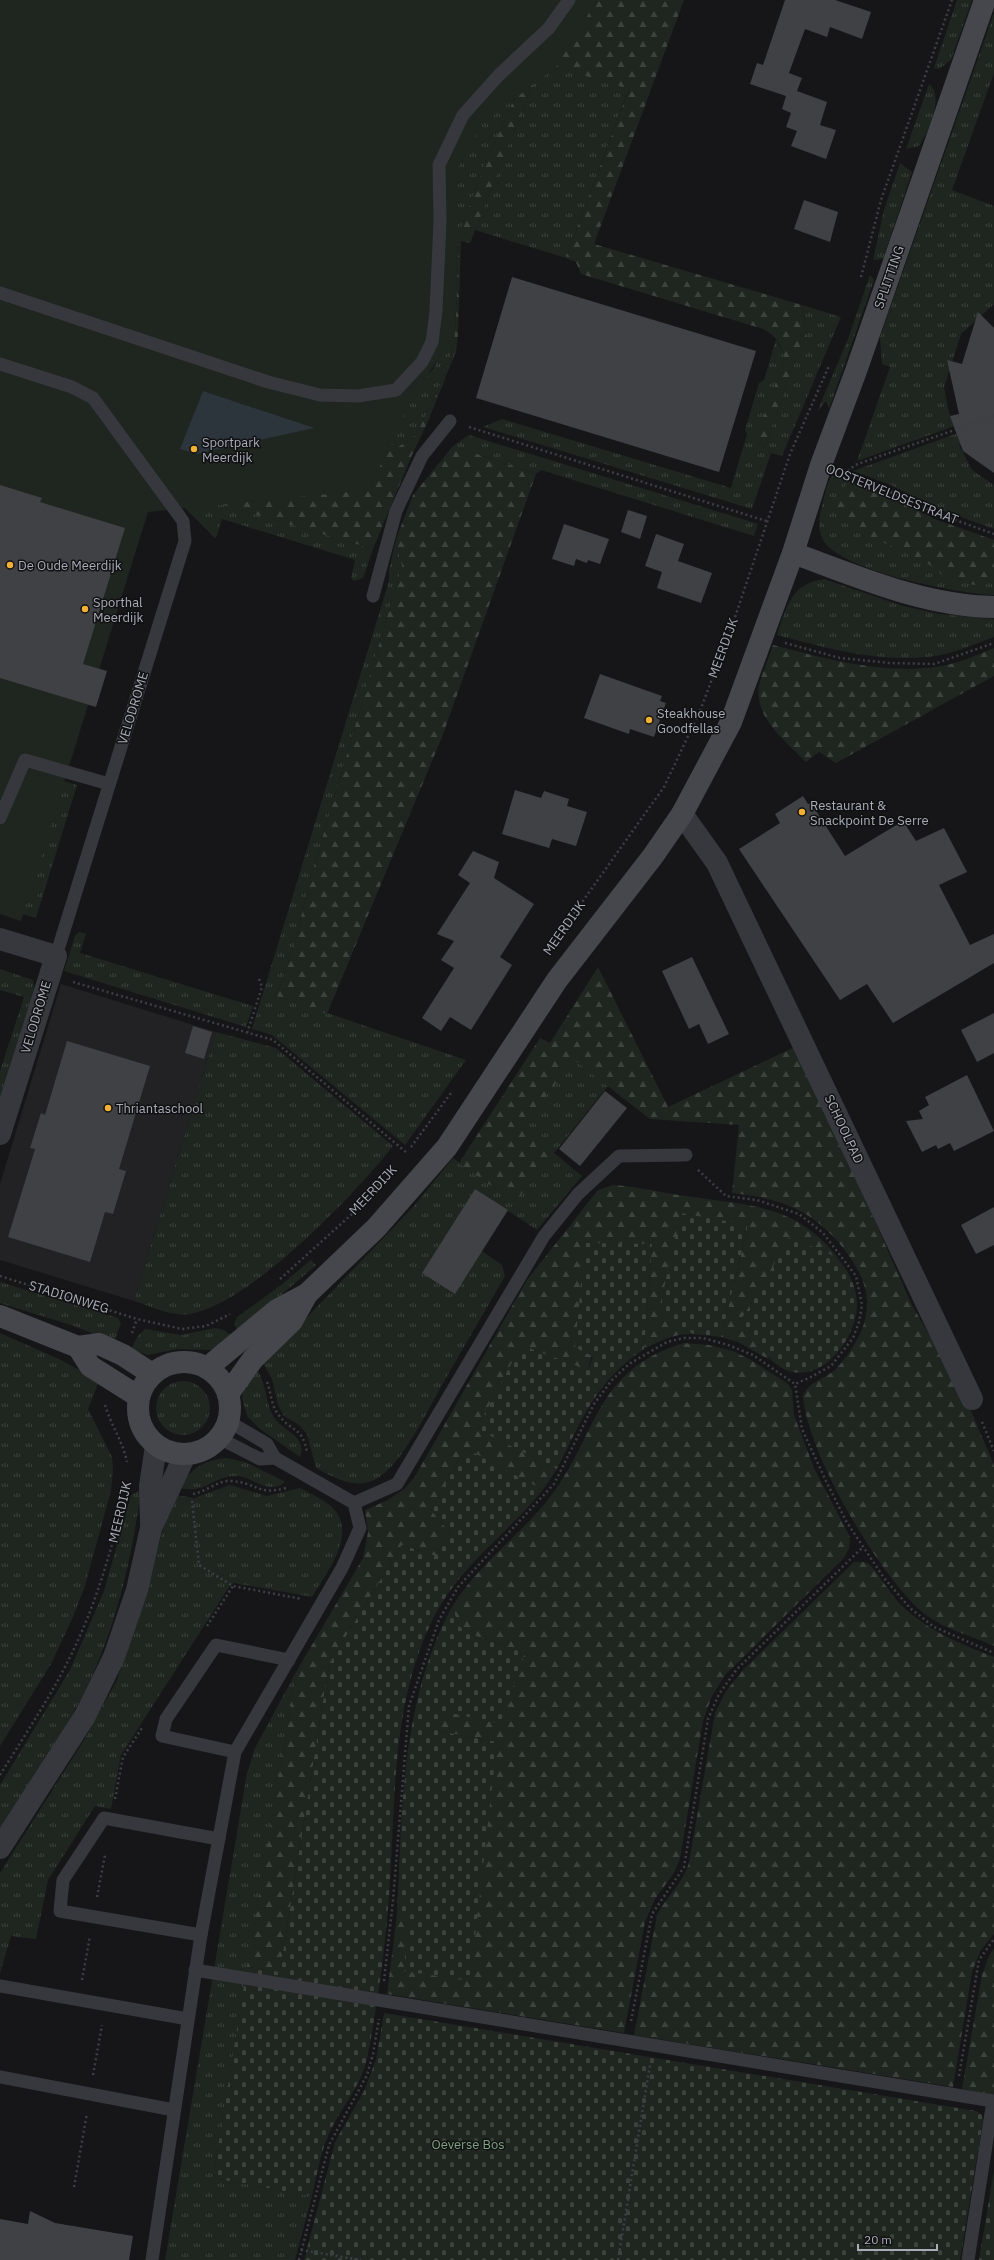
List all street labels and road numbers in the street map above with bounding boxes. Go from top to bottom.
street label: SPLITTING [870,243,908,311]
street label: OOSTERVELDSESTRAAT [823,460,961,529]
street label: MEERDIJK [704,616,742,680]
street label: VELODROME [114,670,152,746]
street label: MEERDIJK [539,897,589,959]
street label: VELODROME [17,979,55,1055]
street label: SCHOOLPAD [821,1092,867,1166]
street label: MEERDIJK [345,1161,401,1219]
street label: STADIONWEG [27,1277,111,1317]
street label: MEERDIJK [105,1479,135,1545]

